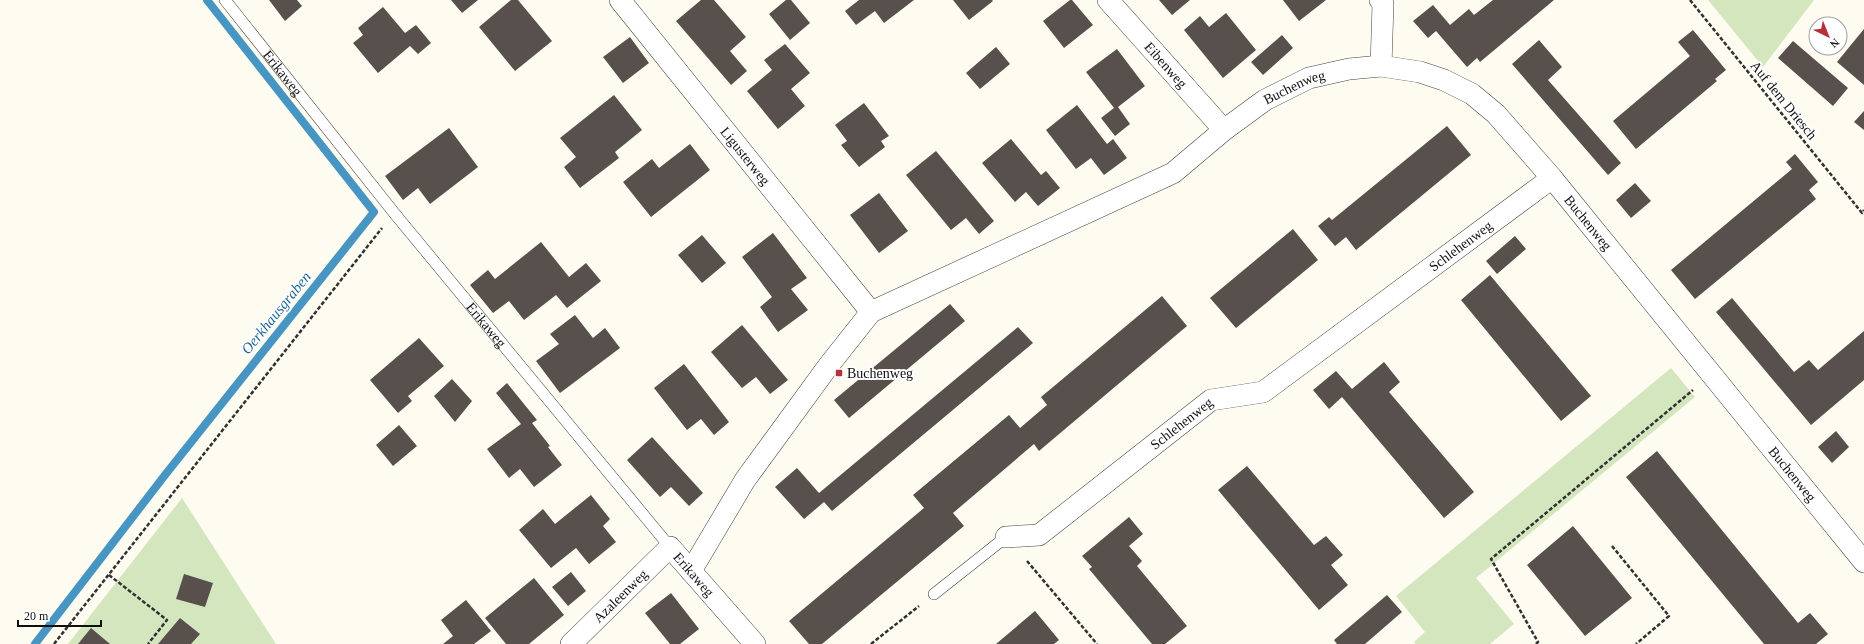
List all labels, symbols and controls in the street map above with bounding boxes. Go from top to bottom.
north arrow [1808,16,1848,56]
text: N [1828,36,1842,50]
street label: Eibenweg [1141,39,1190,91]
street label: Erikaweg [260,47,305,99]
street label: Auf dem Driesch [1747,58,1820,143]
street label: Buchenweg [1261,68,1326,108]
street label: Ligusterweg [717,124,773,188]
street label: Buchenweg [1561,193,1615,253]
street label: Schlehenweg [1426,218,1495,274]
water label: Oerkhausgraben [238,269,314,357]
street label: Erikaweg [463,300,509,351]
place label: Buchenweg [847,366,913,381]
marker: Buchenweg [834,368,844,378]
street label: Schlehenweg [1148,395,1216,453]
street label: Buchenweg [1766,444,1819,505]
street label: Erikaweg [670,550,717,600]
street label: Azaleenweg [591,566,651,626]
scale bar [18,602,101,628]
text: 20 m [24,609,49,623]

